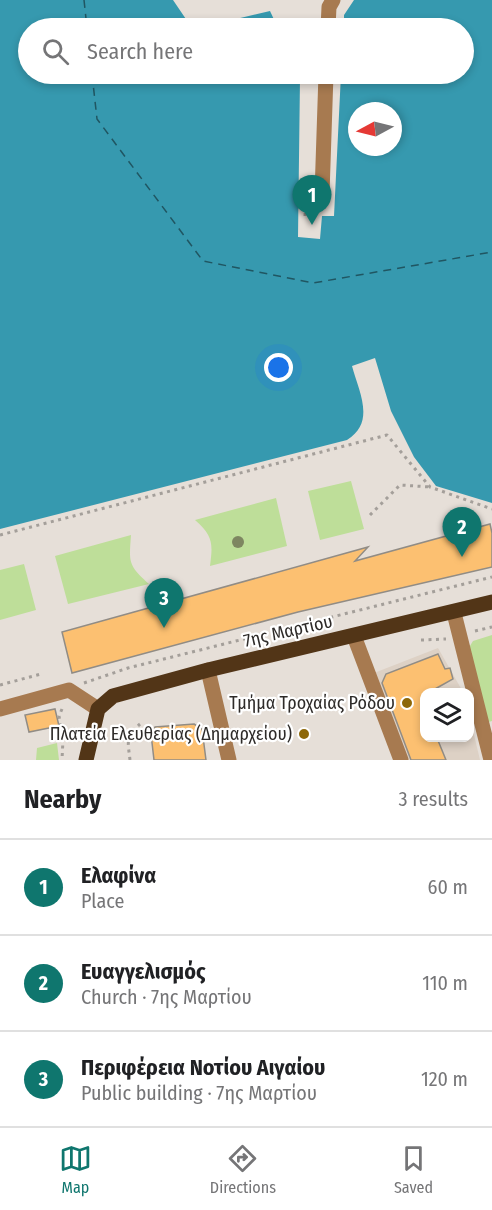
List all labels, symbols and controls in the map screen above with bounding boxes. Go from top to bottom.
search box [18,18,474,84]
icon: search [39,35,72,68]
text: Search here [87,38,193,65]
north arrow [348,102,402,156]
pin: 1 [292,176,332,225]
your location [264,353,293,382]
pin: 2 [442,508,482,557]
pin: 3 [144,578,184,628]
street label: 7ης Μαρτίου [241,610,335,652]
map controls [420,688,474,742]
button: layers [420,688,474,742]
place label: Τμήμα Τροχαίας Ρόδου [229,692,395,714]
marker: Τμήμα Τροχαίας Ρόδου [400,696,414,710]
place label: Πλατεία Ελευθερίας (Δημαρχείου) [50,723,292,745]
marker: Πλατεία Ελευθερίας (Δημαρχείου) [297,727,311,741]
text: Nearby [24,784,101,815]
text: 3 results [399,787,468,811]
text: Ελαφίνα [81,862,156,889]
text: 1 [39,875,48,899]
text: 60 m [428,875,468,899]
text: Place [81,889,124,913]
text: Ευαγγελισμός [81,958,205,985]
text: 2 [39,971,48,995]
text: 110 m [422,971,468,995]
text: Church · 7ης Μαρτίου [81,985,252,1009]
text: Περιφέρεια Νοτίου Αιγαίου [81,1054,325,1081]
text: 3 [39,1067,48,1091]
text: 120 m [421,1067,468,1091]
text: Public building · 7ης Μαρτίου [81,1081,317,1105]
tab: Map [59,1142,92,1197]
tab: Directions [210,1142,276,1197]
tab: Saved [394,1142,433,1197]

